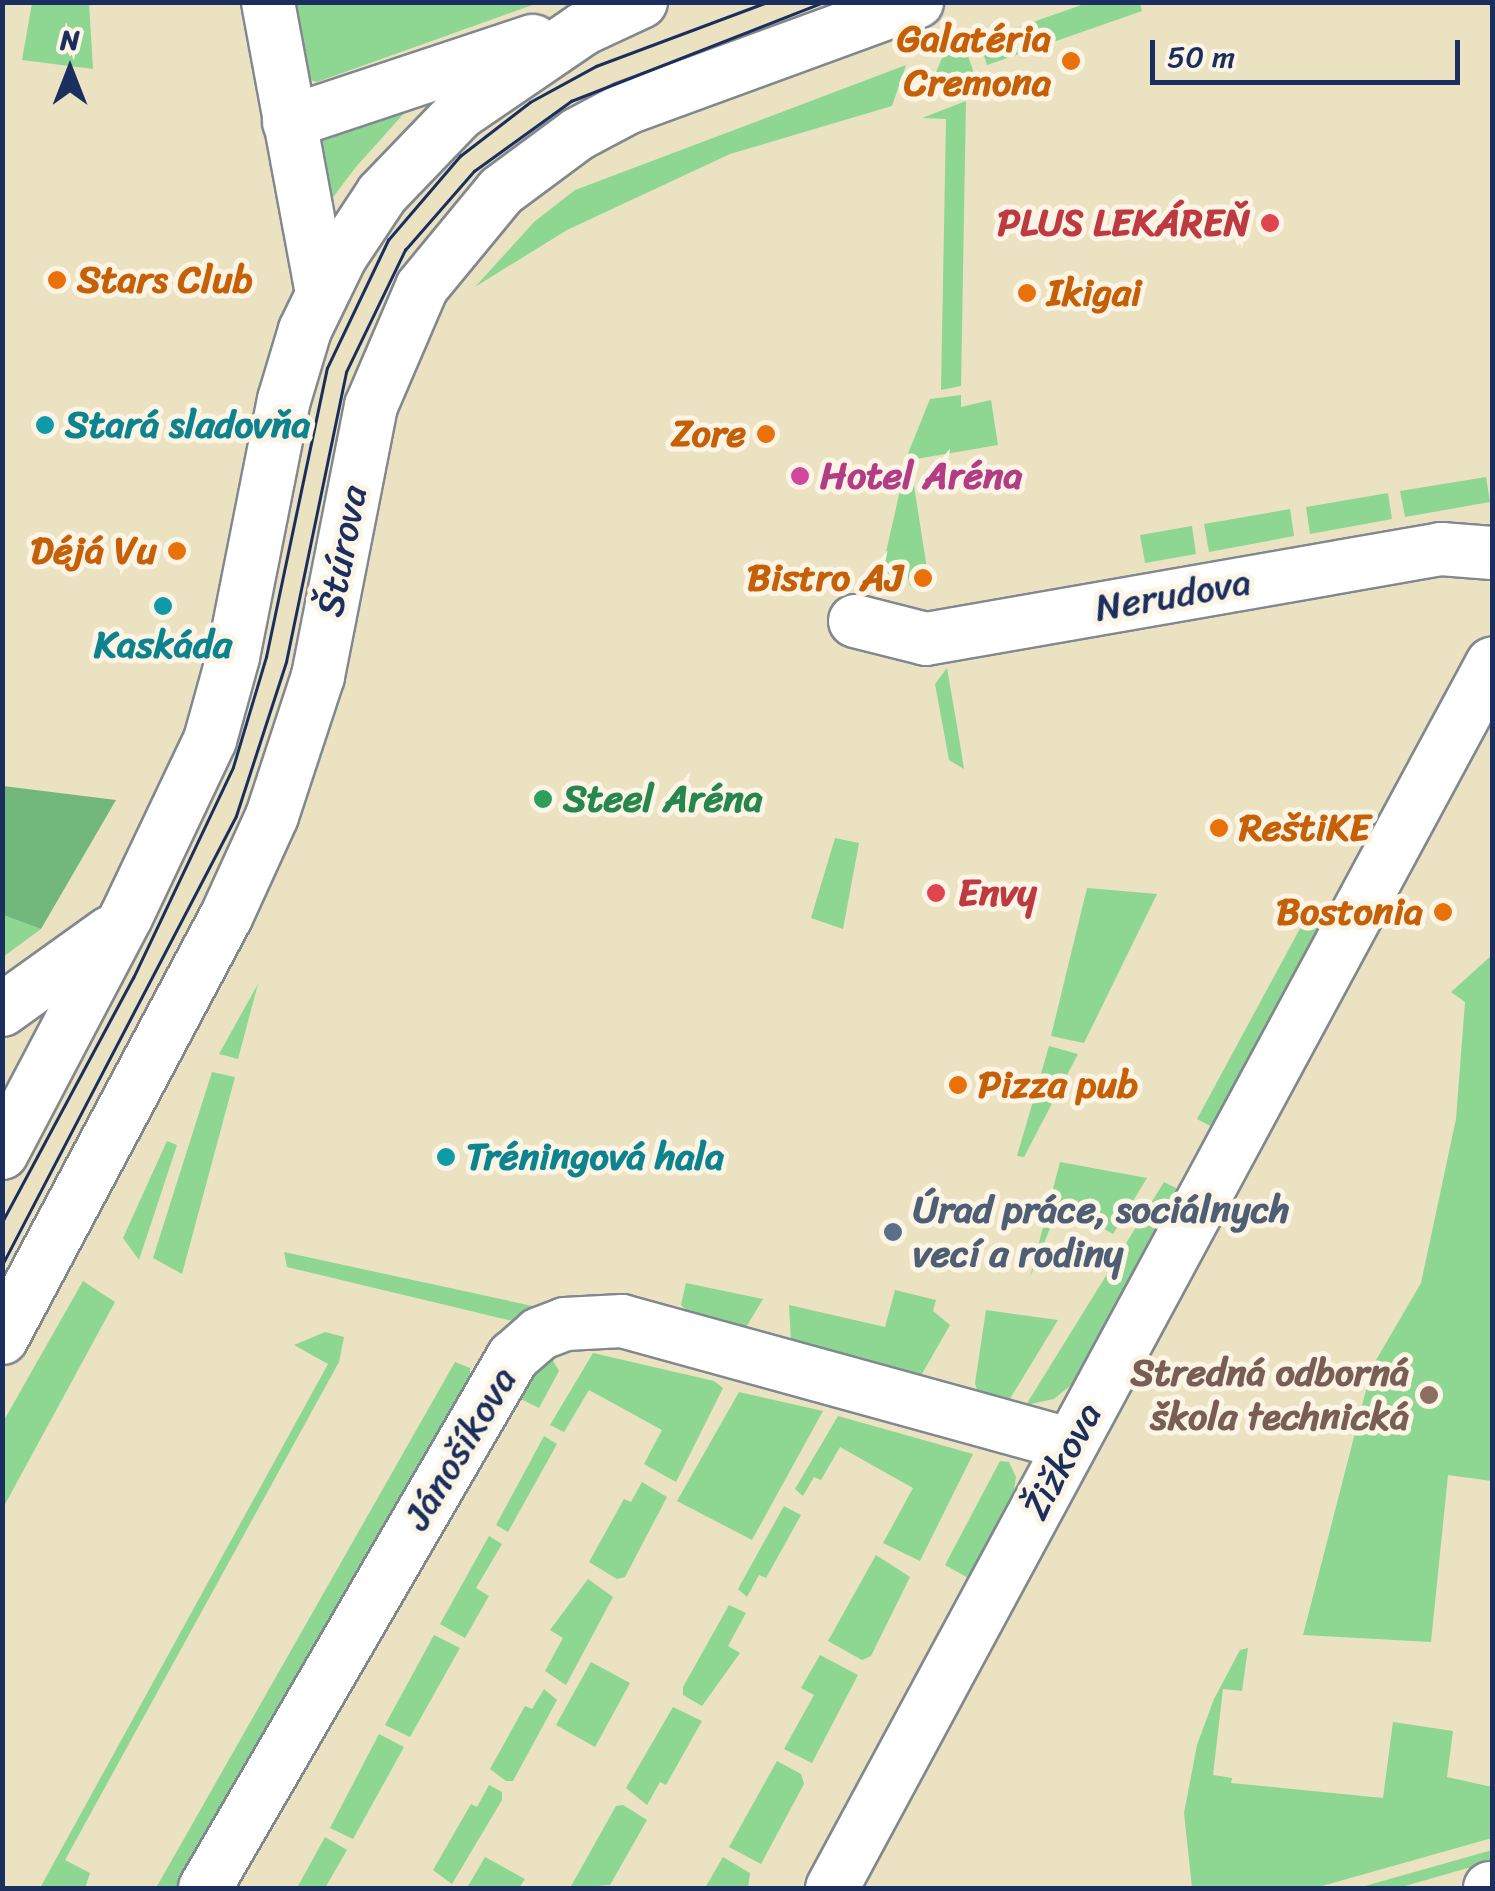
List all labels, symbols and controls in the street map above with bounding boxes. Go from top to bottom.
text: N [60,15,80,64]
place label: Galatéria Cremona [897,16,1051,105]
north arrow [20,20,120,120]
scale bar [1155,20,1465,82]
text: 50 m [1167,30,1235,84]
marker: Galatéria Cremona [1060,50,1082,72]
place label: PLUS LEKÁREŇ [997,200,1250,246]
marker: PLUS LEKÁREŇ [1259,212,1281,234]
place label: Stars Club [77,257,253,303]
marker: Stars Club [46,269,68,291]
place label: Ikigai [1047,270,1141,316]
marker: Ikigai [1016,282,1038,304]
place label: Stará sladovňa [65,402,313,448]
place label: Zore [671,411,746,457]
marker: Stará sladovňa [34,414,56,436]
marker: Zore [755,423,777,445]
place label: Hotel Aréna [820,453,1023,499]
marker: Hotel Aréna [789,465,811,487]
street label: Štúrova [307,482,377,620]
place label: Déjá Vu [33,528,157,574]
marker: Déjá Vu [166,540,188,562]
place label: Bistro AJ [747,555,903,601]
street label: Nerudova [1092,559,1254,631]
marker: Bistro AJ [912,567,934,589]
marker: Kaskáda [152,595,174,617]
place label: Kaskáda [94,622,232,668]
place label: Steel Aréna [563,776,763,822]
marker: Steel Aréna [532,788,554,810]
place label: ReštiKE [1239,805,1370,851]
marker: ReštiKE [1208,817,1230,839]
place label: Envy [958,870,1037,916]
marker: Envy [923,880,949,906]
place label: Bostonia [1276,889,1423,935]
marker: Bostonia [1432,901,1454,923]
place label: Pizza pub [978,1062,1137,1108]
marker: Pizza pub [947,1074,969,1096]
place label: Tréningová hala [466,1134,724,1180]
marker: Tréningová hala [435,1146,457,1168]
place label: Úrad práce, sociálnych vecí a rodiny [913,1187,1291,1276]
marker: Úrad práce, sociálnych vecí a rodiny [882,1221,904,1243]
place label: Stredná odborná škola technická [1130,1350,1409,1440]
street label: Jánošíkova [394,1359,526,1537]
marker: Stredná odborná škola technická [1418,1384,1440,1406]
street label: Žižkova [1012,1395,1112,1527]

